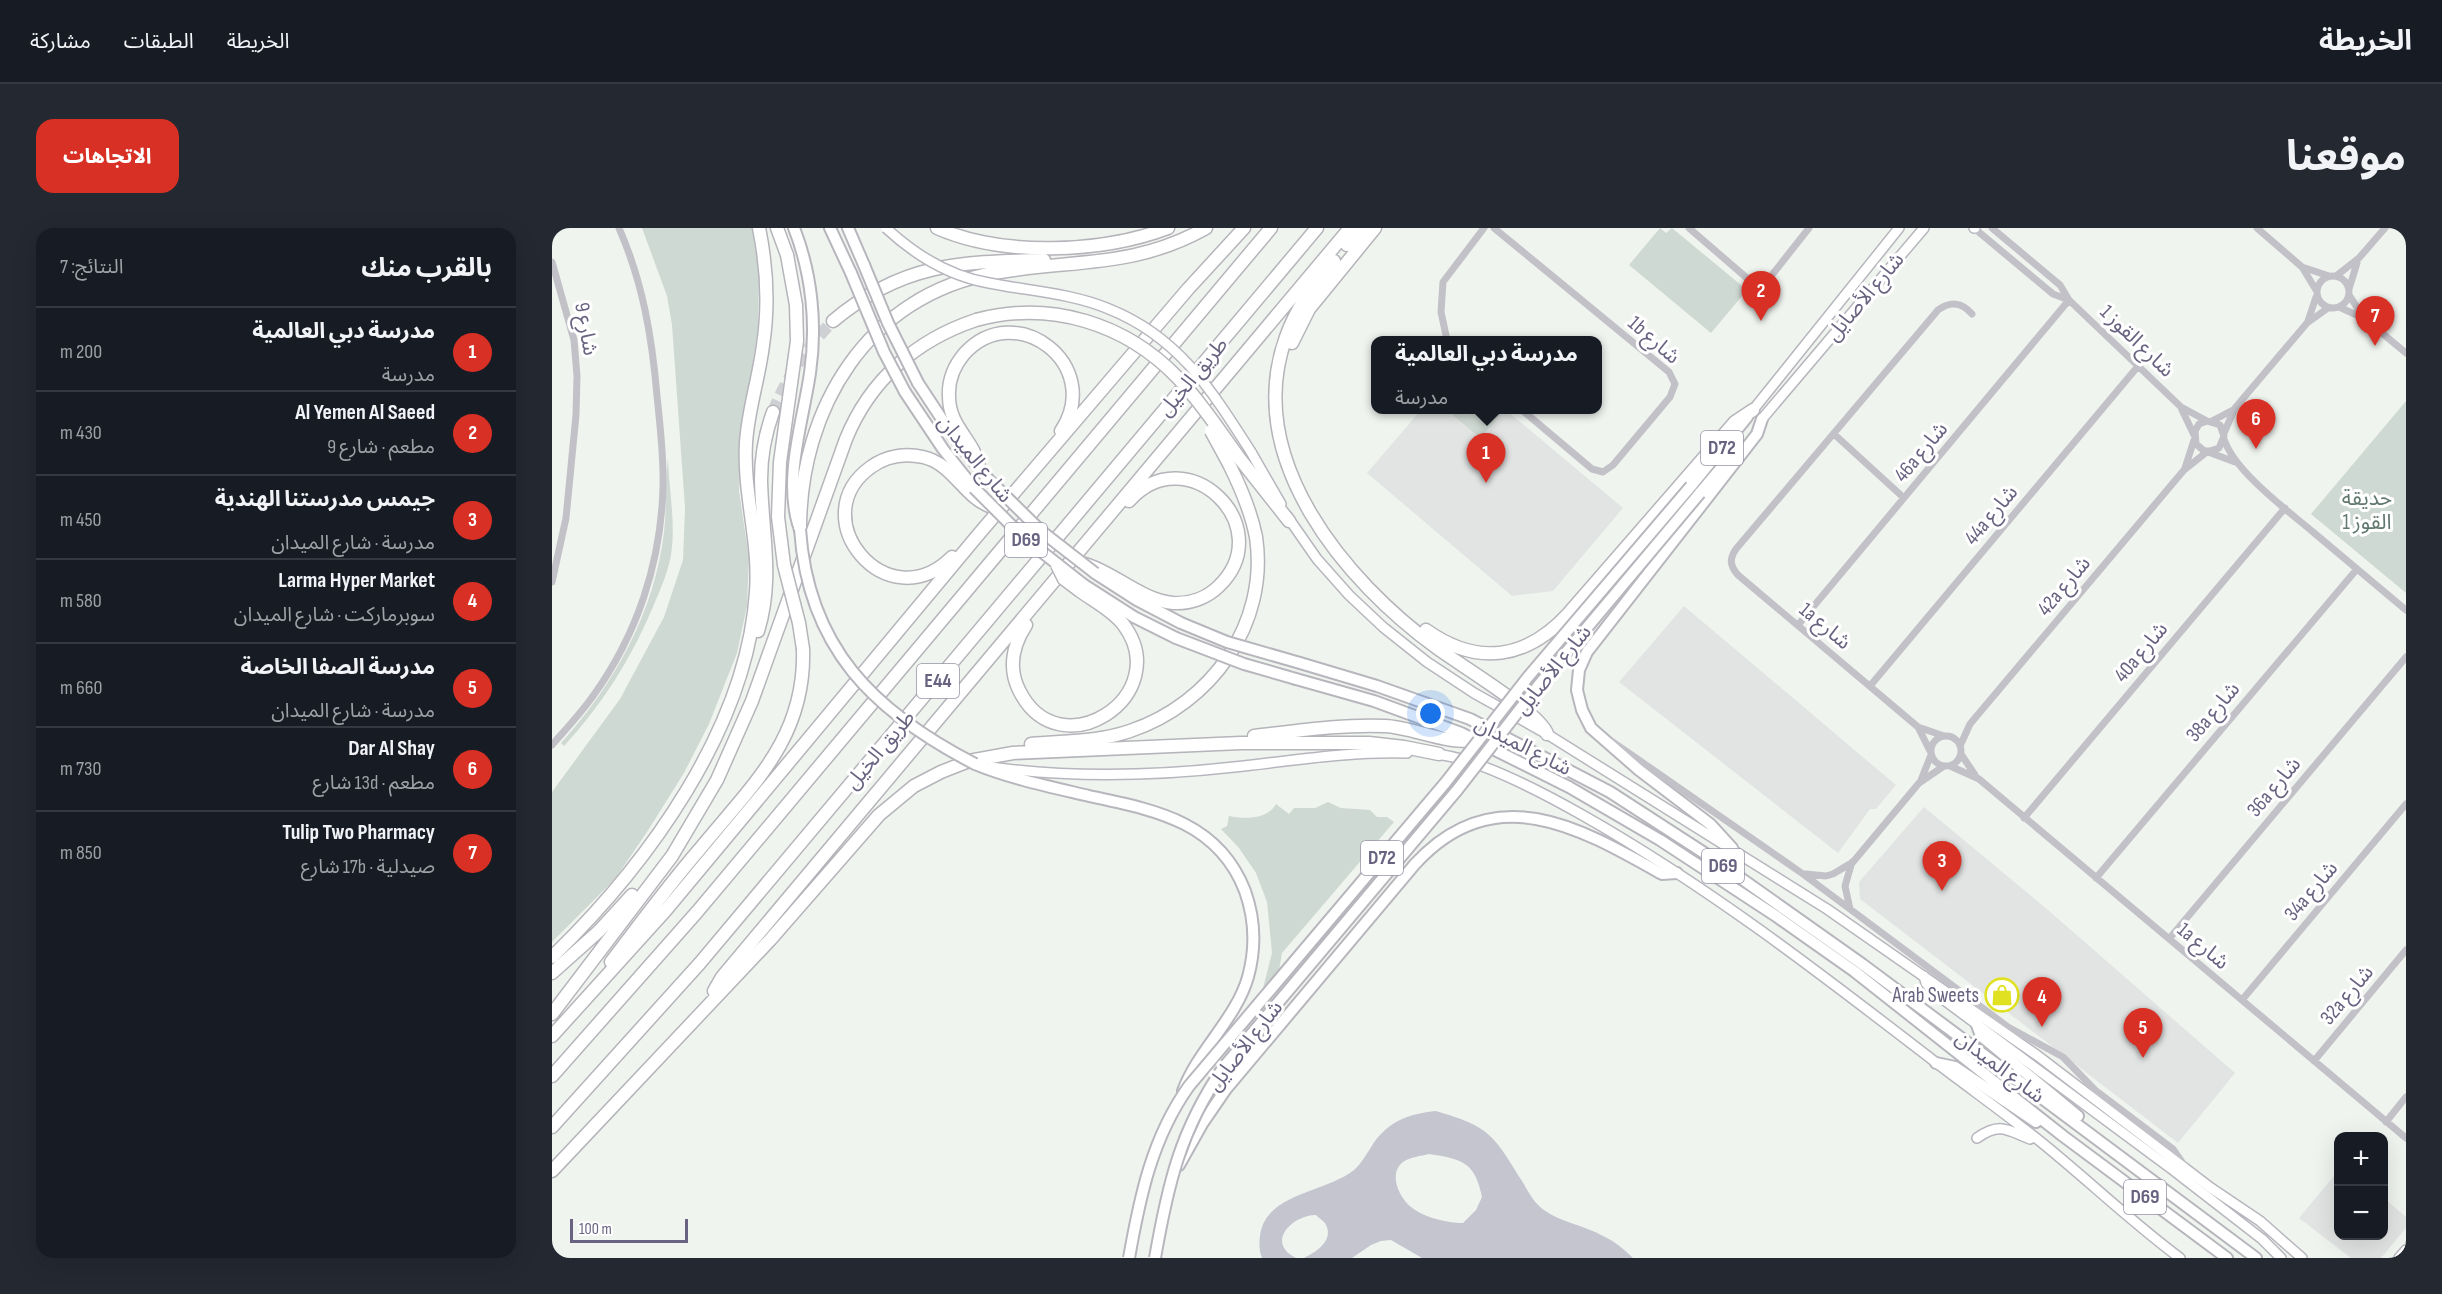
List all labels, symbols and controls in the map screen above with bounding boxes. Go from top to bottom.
text: الخريطة [2319,25,2412,58]
text: مشاركة [30,29,91,54]
text: الطبقات [124,29,194,54]
text: الخريطة [227,29,290,54]
button: الاتجاهات [36,119,179,193]
text: موقعنا [2286,132,2406,183]
street label: شارع الأصايل [1821,248,1911,348]
text: بالقرب منك [361,253,492,284]
text: النتائج: 7 [60,255,123,279]
pin: 2 [1742,272,1780,321]
pin: 7 [2356,296,2394,346]
street label: شارع 9 [567,300,603,358]
street label: شارع القوز 1 [2093,300,2179,384]
street label: 1b شارع [1622,311,1685,371]
text: مدرسة دبي العالمية [252,318,435,345]
street label: طريق الخيل [1153,332,1233,422]
popup [1371,336,1602,414]
text: 200 m [60,340,102,364]
text: 1 [469,340,476,364]
text: مدرسة دبي العالمية [1395,341,1578,368]
text: مدرسة [382,363,435,387]
text: مدرسة [1395,386,1448,410]
text: Al Yemen Al Saeed [295,399,435,426]
pin: 6 [2236,400,2276,449]
street label: شارع الميدان [931,410,1018,509]
street label: 46a شارع [1889,417,1955,488]
text: 430 m [60,421,102,445]
text: 2 [468,421,477,445]
road number: D72 [1701,431,1743,465]
pin: 1 [1466,434,1506,483]
text: مطعم · شارع 9 [327,435,435,459]
street label: 44a شارع [1959,480,2025,551]
text: جيمس مدرستنا الهندية [215,486,435,513]
park label: حديقة القوز 1 [2342,486,2392,535]
text: 450 m [60,508,101,532]
text: 3 [468,508,477,532]
road number: D69 [1005,523,1047,557]
text: مدرسة · شارع الميدان [271,531,435,555]
street label: 42a شارع [2032,551,2098,622]
text: Larma Hyper Market [278,567,435,594]
text: 580 m [60,589,102,613]
text: 4 [468,589,477,613]
street label: 1a شارع [1793,597,1856,656]
text: سوبرماركت · شارع الميدان [234,603,435,627]
street label: 40a شارع [2109,617,2175,688]
street label: شارع الأصايل [1509,620,1598,721]
text: مدرسة الصفا الخاصة [240,654,435,681]
road number: E44 [917,664,959,698]
text: 660 m [60,676,102,700]
text: 5 [468,676,477,700]
street label: 38a شارع [2181,677,2247,748]
text: مدرسة · شارع الميدان [271,699,435,723]
your location [1416,699,1445,728]
street label: طريق الخيل [840,705,920,795]
street label: شارع الميدان [1470,711,1576,783]
text: Dar Al Shay [348,735,435,762]
street label: 36a شارع [2242,752,2308,823]
text: 730 m [60,757,101,781]
text: 6 [468,757,477,781]
text: مطعم · 13d شارع [312,771,435,795]
text: Tulip Two Pharmacy [282,819,435,846]
text: 850 m [60,841,102,865]
text: 7 [468,841,477,865]
road number: D72 [1361,841,1403,875]
pin: 3 [1922,842,1962,891]
road number: D69 [1702,849,1744,883]
text: صيدلية · 17b شارع [301,855,435,879]
street label: 34a شارع [2279,856,2345,927]
street label: 1a شارع [2171,917,2234,976]
street label: 32a شارع [2315,960,2381,1031]
shop icon: Arab Sweets [1984,977,2020,1013]
pin: 4 [2022,978,2062,1027]
place label: Arab Sweets [1891,983,1979,1008]
street label: شارع الأصايل [1202,996,1290,1098]
pin: 5 [2124,1008,2162,1058]
street label: شارع الميدان [1949,1025,2050,1110]
map controls [2334,1132,2388,1240]
button: + [2334,1132,2388,1186]
road number: D69 [2124,1180,2166,1214]
button: − [2334,1186,2388,1240]
scale bar [570,1216,688,1244]
text: 100 m [579,1220,612,1239]

